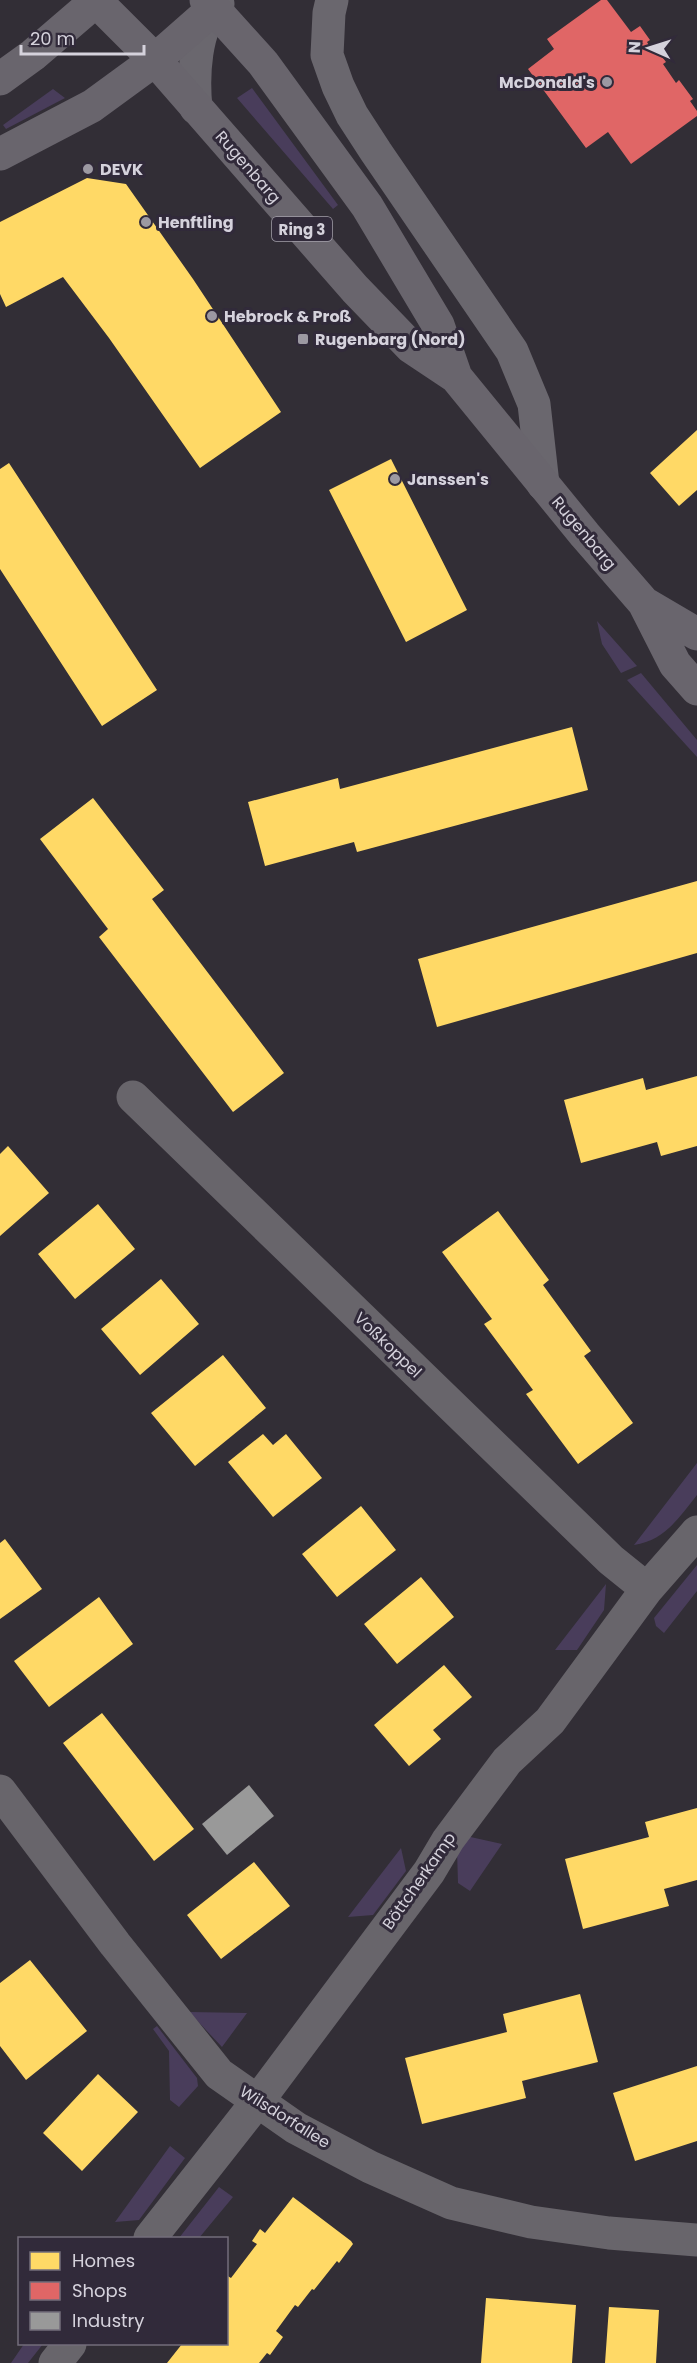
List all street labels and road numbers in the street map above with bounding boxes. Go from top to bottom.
street label: Rugenbarg [210,126,286,208]
road number: Ring 3 [272,217,332,241]
street label: Rugenbarg [546,491,622,575]
street label: Voßkoppel [349,1307,427,1383]
street label: Böttcherkamp [377,1828,461,1934]
street label: Wilsdorfallee [235,2080,335,2154]

